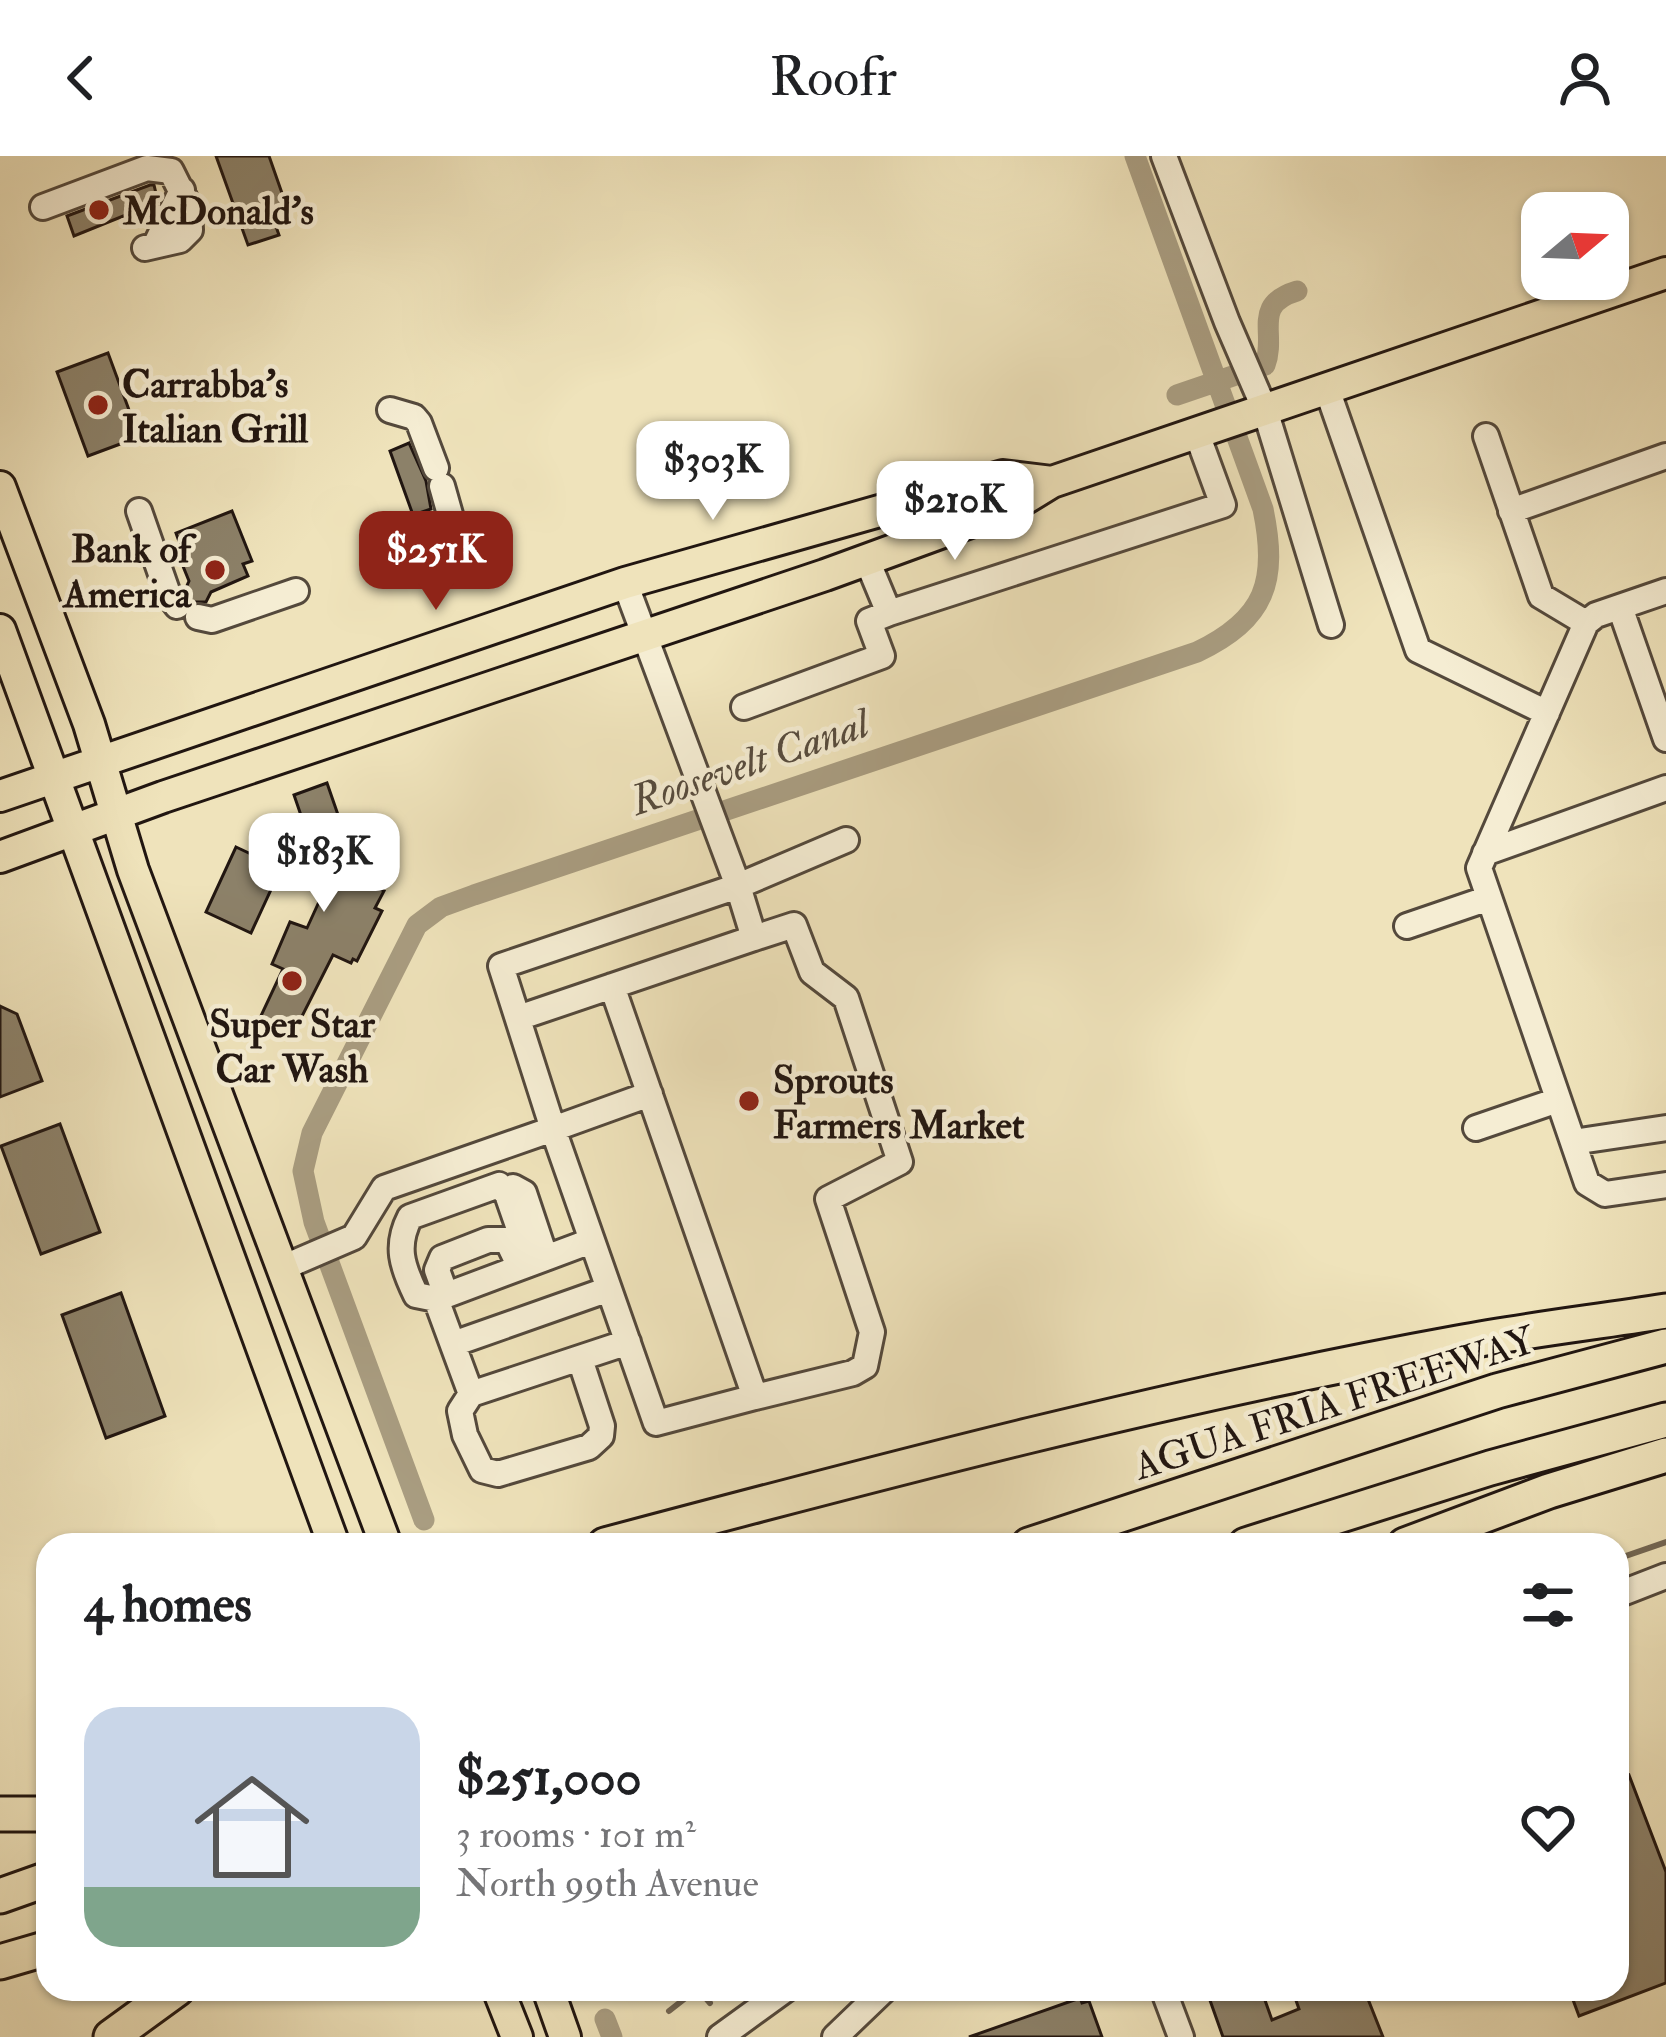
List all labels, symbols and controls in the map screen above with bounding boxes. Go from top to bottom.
text: Roofr [769,44,897,112]
icon: back [48,45,114,111]
icon: person [1552,45,1618,111]
place label: McDonald's [122,187,314,236]
north arrow [1521,192,1629,300]
map controls [1521,192,1629,300]
marker: McDonald's [86,197,112,223]
place label: Carrabba's Italian Grill [122,360,309,454]
marker: Carrabba's Italian Grill [85,392,111,418]
pin: $303K [629,421,797,523]
text: $303K [663,435,763,484]
pin: $210K [871,461,1039,563]
text: $210K [904,475,1006,524]
pin: $251K [352,511,520,613]
place label: Bank of America [61,525,197,619]
text: $251K [386,525,486,574]
marker: Bank of America [202,557,228,583]
water label: Roosevelt Canal [623,697,878,828]
pin: $183K [240,813,408,915]
text: $183K [276,827,372,876]
marker: Super Star Car Wash [279,968,305,994]
place label: Super Star Car Wash [209,1000,375,1094]
place label: Sprouts Farmers Market [773,1056,1025,1150]
marker: Sprouts Farmers Market [736,1088,762,1114]
street label: AGUA FRIA FREEWAY [1127,1315,1542,1492]
icon: filters [1515,1572,1581,1638]
text: 4 homes [84,1573,252,1637]
text: $251,000 [456,1746,642,1810]
icon: home [180,1755,324,1899]
icon: heart [1515,1794,1581,1860]
text: 3 rooms · 101 m² [456,1810,696,1859]
text: North 99th Avenue [456,1859,759,1908]

